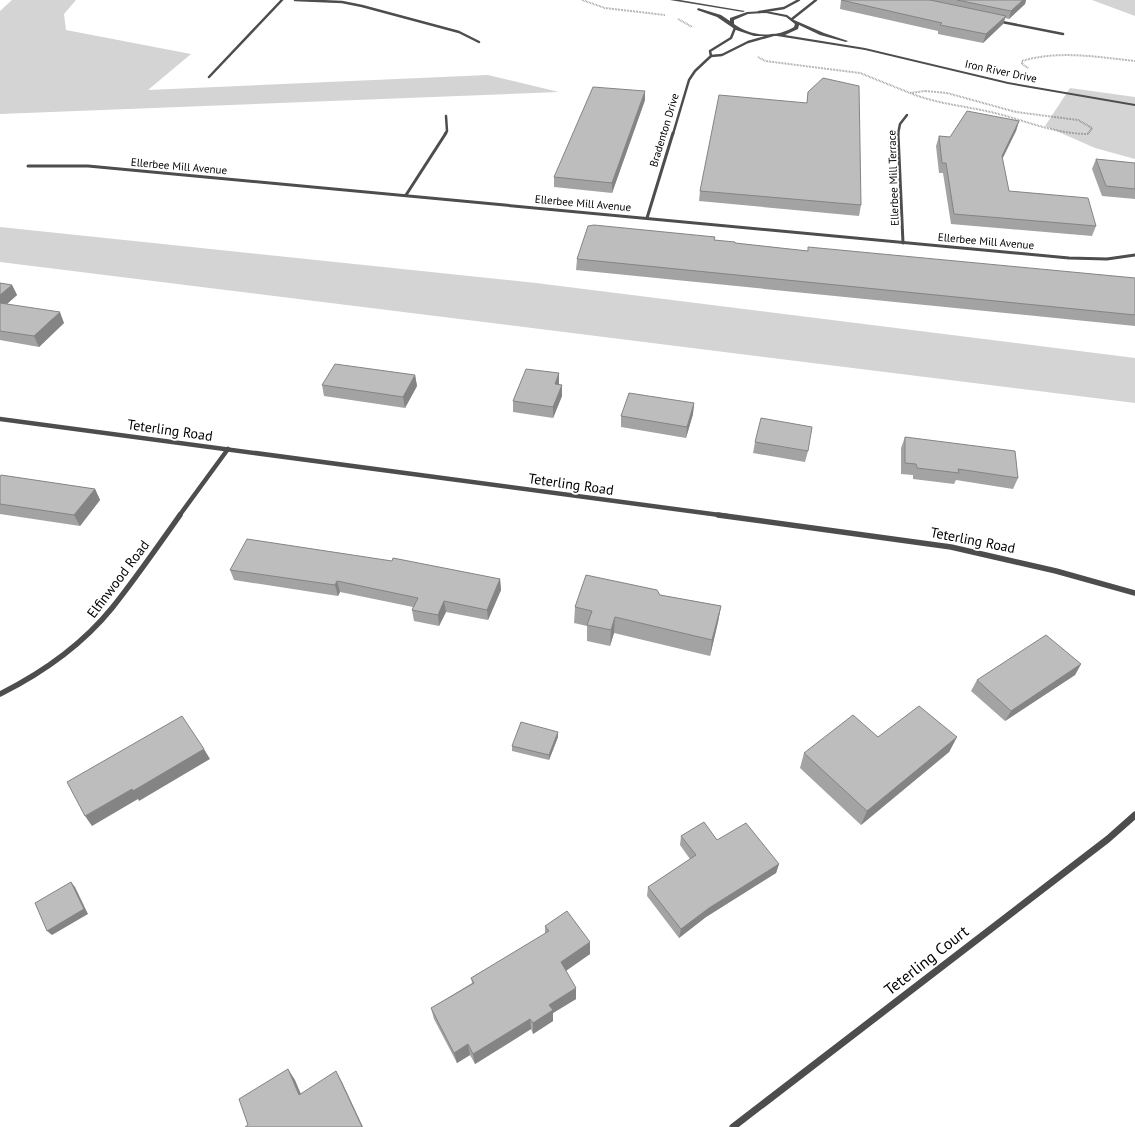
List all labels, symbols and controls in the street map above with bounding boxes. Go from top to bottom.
street label: Iron River Drive [964,57,1039,86]
street label: Bradenton Drive [646,91,682,169]
street label: Ellerbee Mill Terrace [884,129,902,226]
street label: Ellerbee Mill Avenue [130,155,228,177]
street label: Ellerbee Mill Avenue [534,192,632,214]
street label: Ellerbee Mill Avenue [937,230,1035,252]
street label: Teterling Road [126,415,214,445]
street label: Teterling Road [527,469,615,499]
street label: Teterling Road [929,523,1017,557]
street label: Elfinwood Road [83,536,153,622]
street label: Teterling Court [880,921,973,999]

